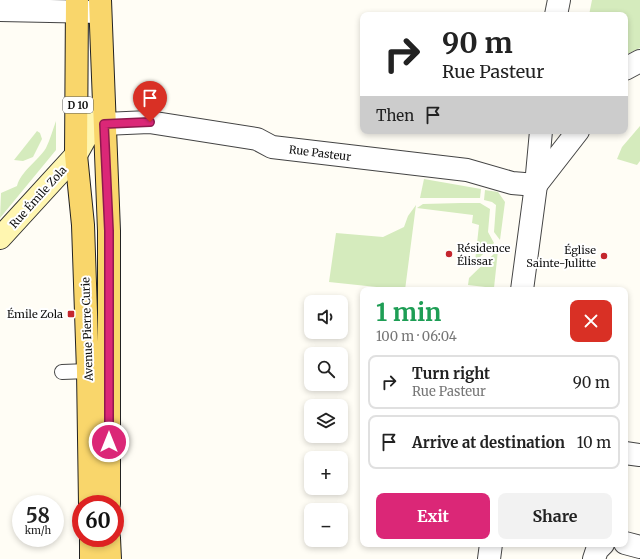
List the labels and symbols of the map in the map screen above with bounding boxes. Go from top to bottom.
pin [133,81,167,122]
road number: D 10 [63,97,93,113]
street label: Rue Pasteur [288,142,352,164]
street label: Rue Émile Zola [6,163,70,231]
place label: Résidence Élissar [457,241,510,268]
place label: Église Sainte-Julitte [526,243,596,270]
marker: Résidence Élissar [444,249,454,259]
marker: Église Sainte-Julitte [599,251,609,261]
street label: Avenue Pierre Curie [78,277,96,382]
place label: Émile Zola [7,307,63,321]
marker: Émile Zola [66,309,76,319]
position arrow [88,421,130,463]
speed limit sign: 60 [72,495,124,547]

